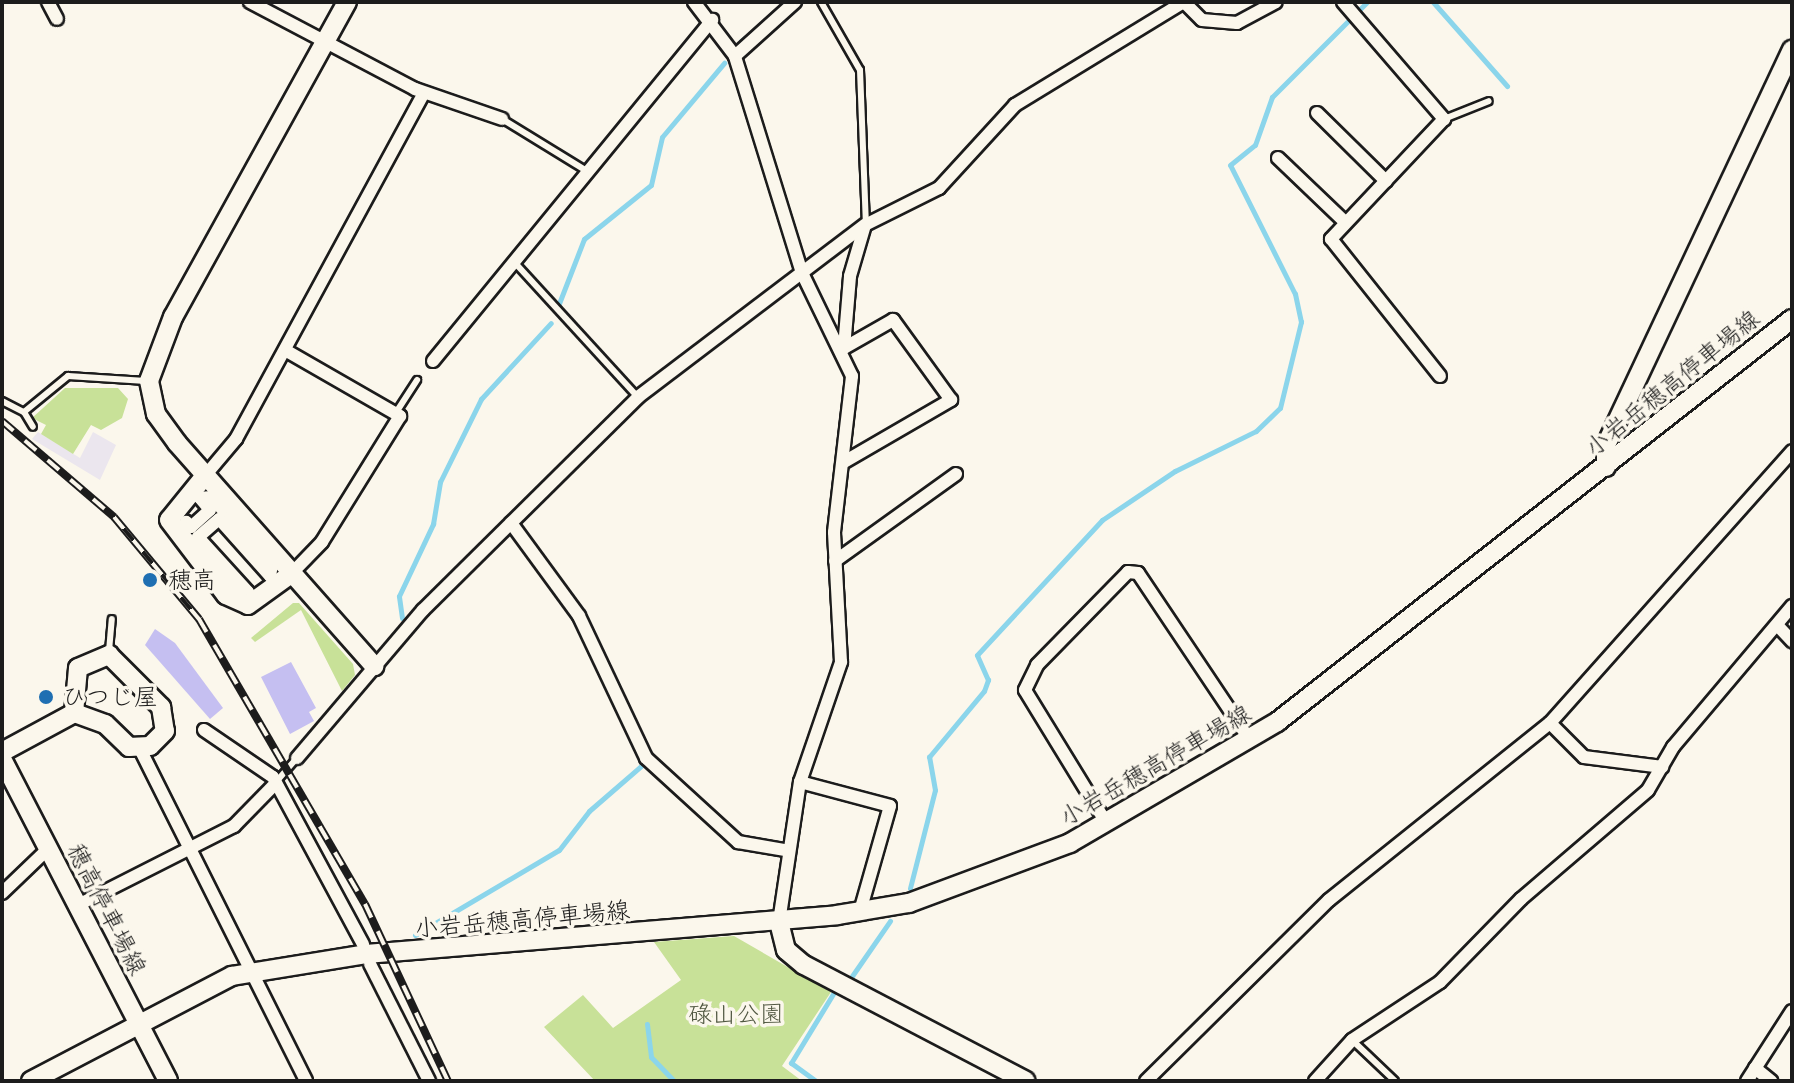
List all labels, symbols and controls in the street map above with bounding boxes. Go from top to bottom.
street label: 小岩岳穂高停車場線 [1579,304,1765,462]
place label: 穂高 [168,566,216,594]
marker: 穂高 [139,569,161,591]
place label: ひつじ屋 [62,683,158,711]
marker: ひつじ屋 [37,688,55,706]
street label: 小岩岳穂高停車場線 [1054,699,1256,831]
street label: 穂高停車場線 [61,838,153,980]
street label: 小岩岳穂高停車場線 [413,895,631,943]
park label: 碌山公園 [688,1000,784,1028]

